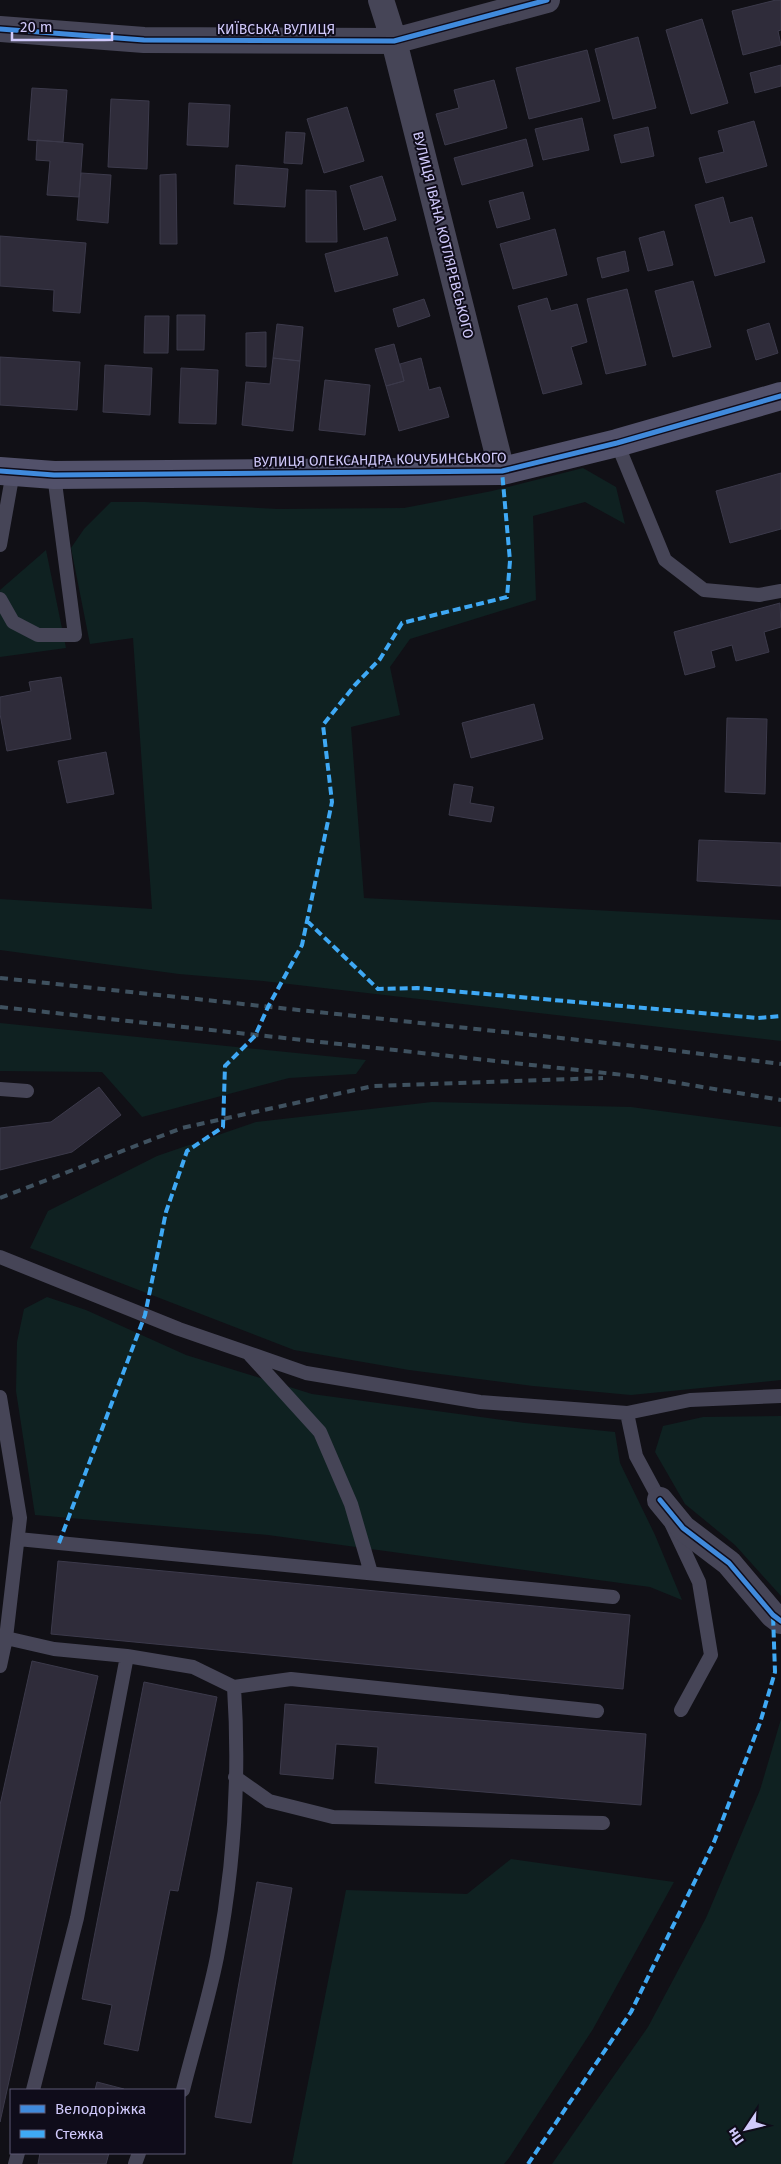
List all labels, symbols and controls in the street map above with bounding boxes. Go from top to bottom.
scale bar [12,10,112,42]
text: 20 m [20,18,53,36]
street label: КИЇВСЬКА ВУЛИЦЯ [217,21,335,38]
street label: ВУЛИЦЯ ІВАНА КОТЛЯРЕВСЬКОГО [409,130,477,340]
street label: ВУЛИЦЯ ОЛЕКСАНДРА КОЧУБИНСЬКОГО [253,449,507,471]
legend [10,2089,185,2154]
text: Велодоріжка [55,2100,146,2118]
north arrow [721,2104,771,2154]
text: Пн [724,2124,748,2148]
text: Стежка [55,2125,104,2143]

